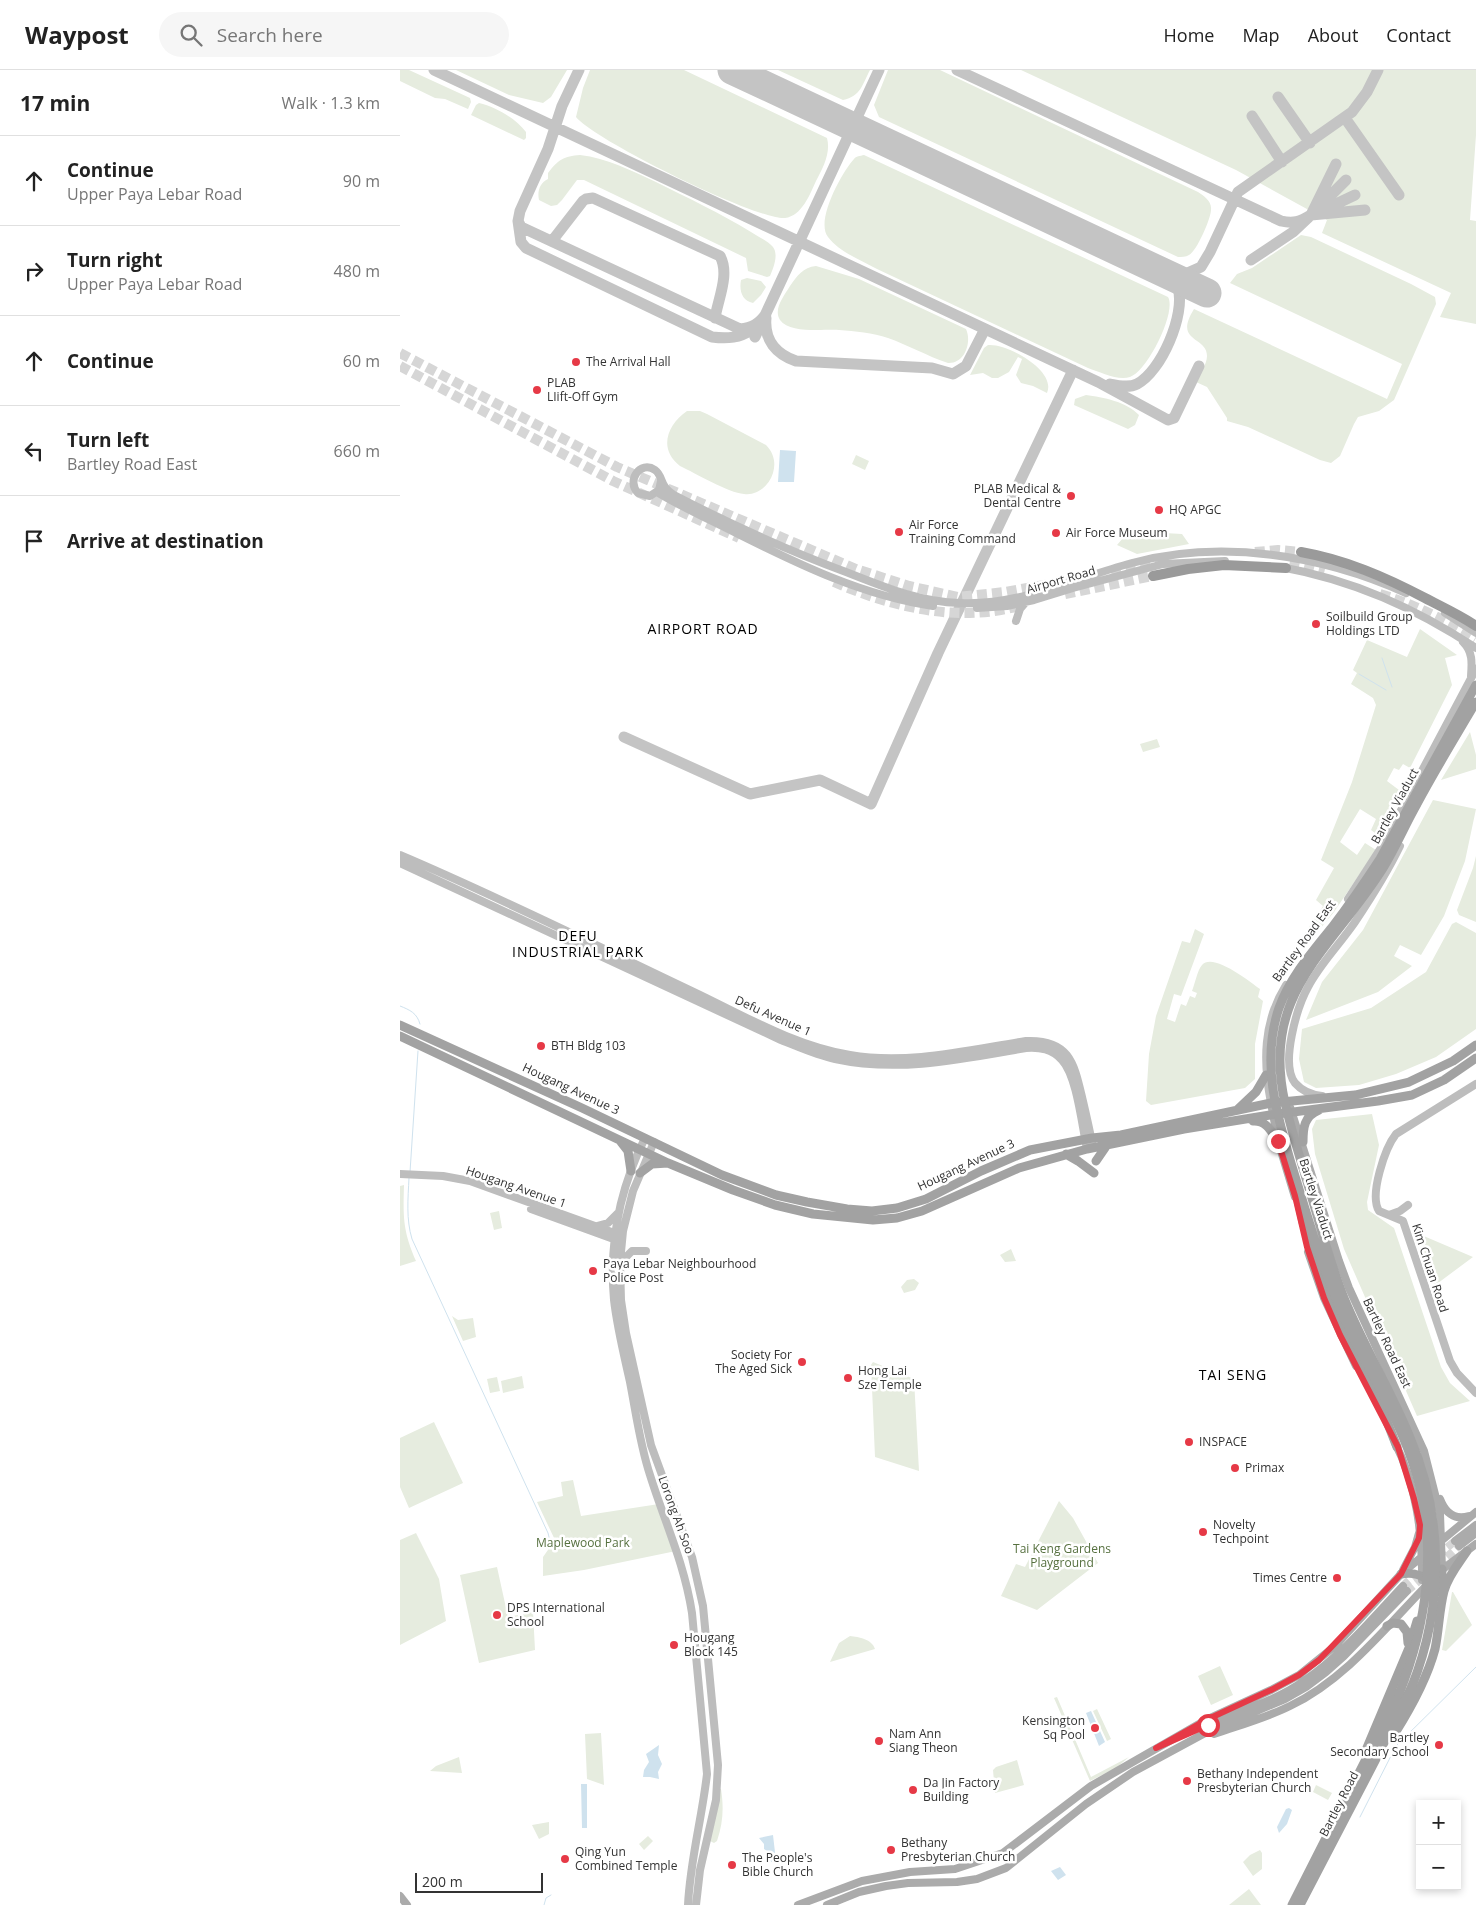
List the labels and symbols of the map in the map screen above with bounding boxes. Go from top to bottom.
place label: The Arrival Hall [586,353,671,370]
marker: The Arrival Hall [570,356,582,368]
place label: PLAB LIift-Off Gym [547,374,618,405]
marker: PLAB LIift-Off Gym [531,384,543,396]
place label: PLAB Medical & Dental Centre [974,480,1061,511]
marker: PLAB Medical & Dental Centre [1065,490,1077,502]
place label: HQ APGC [1169,501,1222,518]
marker: HQ APGC [1153,504,1165,516]
place label: Air Force Training Command [909,516,1016,547]
place label: Air Force Museum [1066,524,1168,541]
marker: Air Force Training Command [893,526,905,538]
marker: Air Force Museum [1050,527,1062,539]
street label: Airport Road [1024,562,1097,597]
place label: Soilbuild Group Holdings LTD [1326,608,1413,639]
marker: Soilbuild Group Holdings LTD [1310,618,1322,630]
district label: AIRPORT ROAD [647,619,759,638]
street label: Bartley Viaduct [1367,765,1422,847]
street label: Bartley Road East [1268,896,1339,985]
district label: DEFU INDUSTRIAL PARK [512,926,644,961]
street label: Defu Avenue 1 [732,991,814,1040]
place label: BTH Bldg 103 [551,1037,626,1054]
marker: BTH Bldg 103 [535,1040,547,1052]
street label: Hougang Avenue 3 [520,1059,623,1119]
route end [1267,1130,1290,1153]
street label: Hougang Avenue 3 [914,1135,1017,1195]
street label: Bartley Viaduct [1295,1156,1338,1241]
street label: Hougang Avenue 1 [464,1161,569,1212]
street label: Kim Chuan Road [1408,1221,1453,1315]
place label: Paya Lebar Neighbourhood Police Post [603,1255,756,1286]
marker: Paya Lebar Neighbourhood Police Post [587,1265,599,1277]
street label: Bartley Road East [1359,1295,1416,1391]
place label: Society For The Aged Sick [715,1346,793,1377]
marker: Society For The Aged Sick [796,1356,808,1368]
place label: Hong Lai Sze Temple [858,1362,922,1393]
district label: TAI SENG [1199,1365,1267,1384]
marker: Hong Lai Sze Temple [842,1372,854,1384]
place label: INSPACE [1199,1433,1247,1450]
marker: INSPACE [1183,1436,1195,1448]
place label: Primax [1245,1459,1285,1476]
marker: Primax [1229,1462,1241,1474]
street label: Lorong Ah Soo [655,1474,698,1556]
place label: Novelty Techpoint [1213,1516,1269,1547]
marker: Novelty Techpoint [1197,1526,1209,1538]
park label: Maplewood Park [536,1534,631,1551]
park label: Tai Keng Gardens Playground [1013,1540,1111,1571]
place label: Times Centre [1253,1569,1327,1586]
marker: Times Centre [1331,1572,1343,1584]
place label: DPS International School [507,1599,605,1630]
marker: DPS International School [491,1609,503,1621]
place label: Hougang Block 145 [684,1629,738,1660]
marker: Hougang Block 145 [668,1639,680,1651]
place label: Kensington Sq Pool [1022,1712,1085,1743]
route start [1197,1714,1220,1737]
marker: Kensington Sq Pool [1089,1722,1101,1734]
place label: Nam Ann Siang Theon [889,1725,958,1756]
place label: Bartley Secondary School [1330,1729,1430,1760]
marker: Nam Ann Siang Theon [873,1735,885,1747]
marker: Bartley Secondary School [1433,1739,1445,1751]
place label: Bethany Independent Presbyterian Church [1197,1765,1318,1796]
street label: Bartley Road [1315,1768,1362,1839]
place label: Da Jin Factory Building [923,1774,1000,1805]
marker: Bethany Independent Presbyterian Church [1181,1775,1193,1787]
marker: Da Jin Factory Building [907,1784,919,1796]
place label: Bethany Presbyterian Church [901,1834,1015,1865]
place label: Qing Yun Combined Temple [575,1843,678,1874]
marker: Bethany Presbyterian Church [885,1844,897,1856]
place label: The People's Bible Church [742,1849,813,1880]
marker: Qing Yun Combined Temple [559,1853,571,1865]
marker: The People's Bible Church [726,1859,738,1871]
scale bar [415,1870,542,1893]

